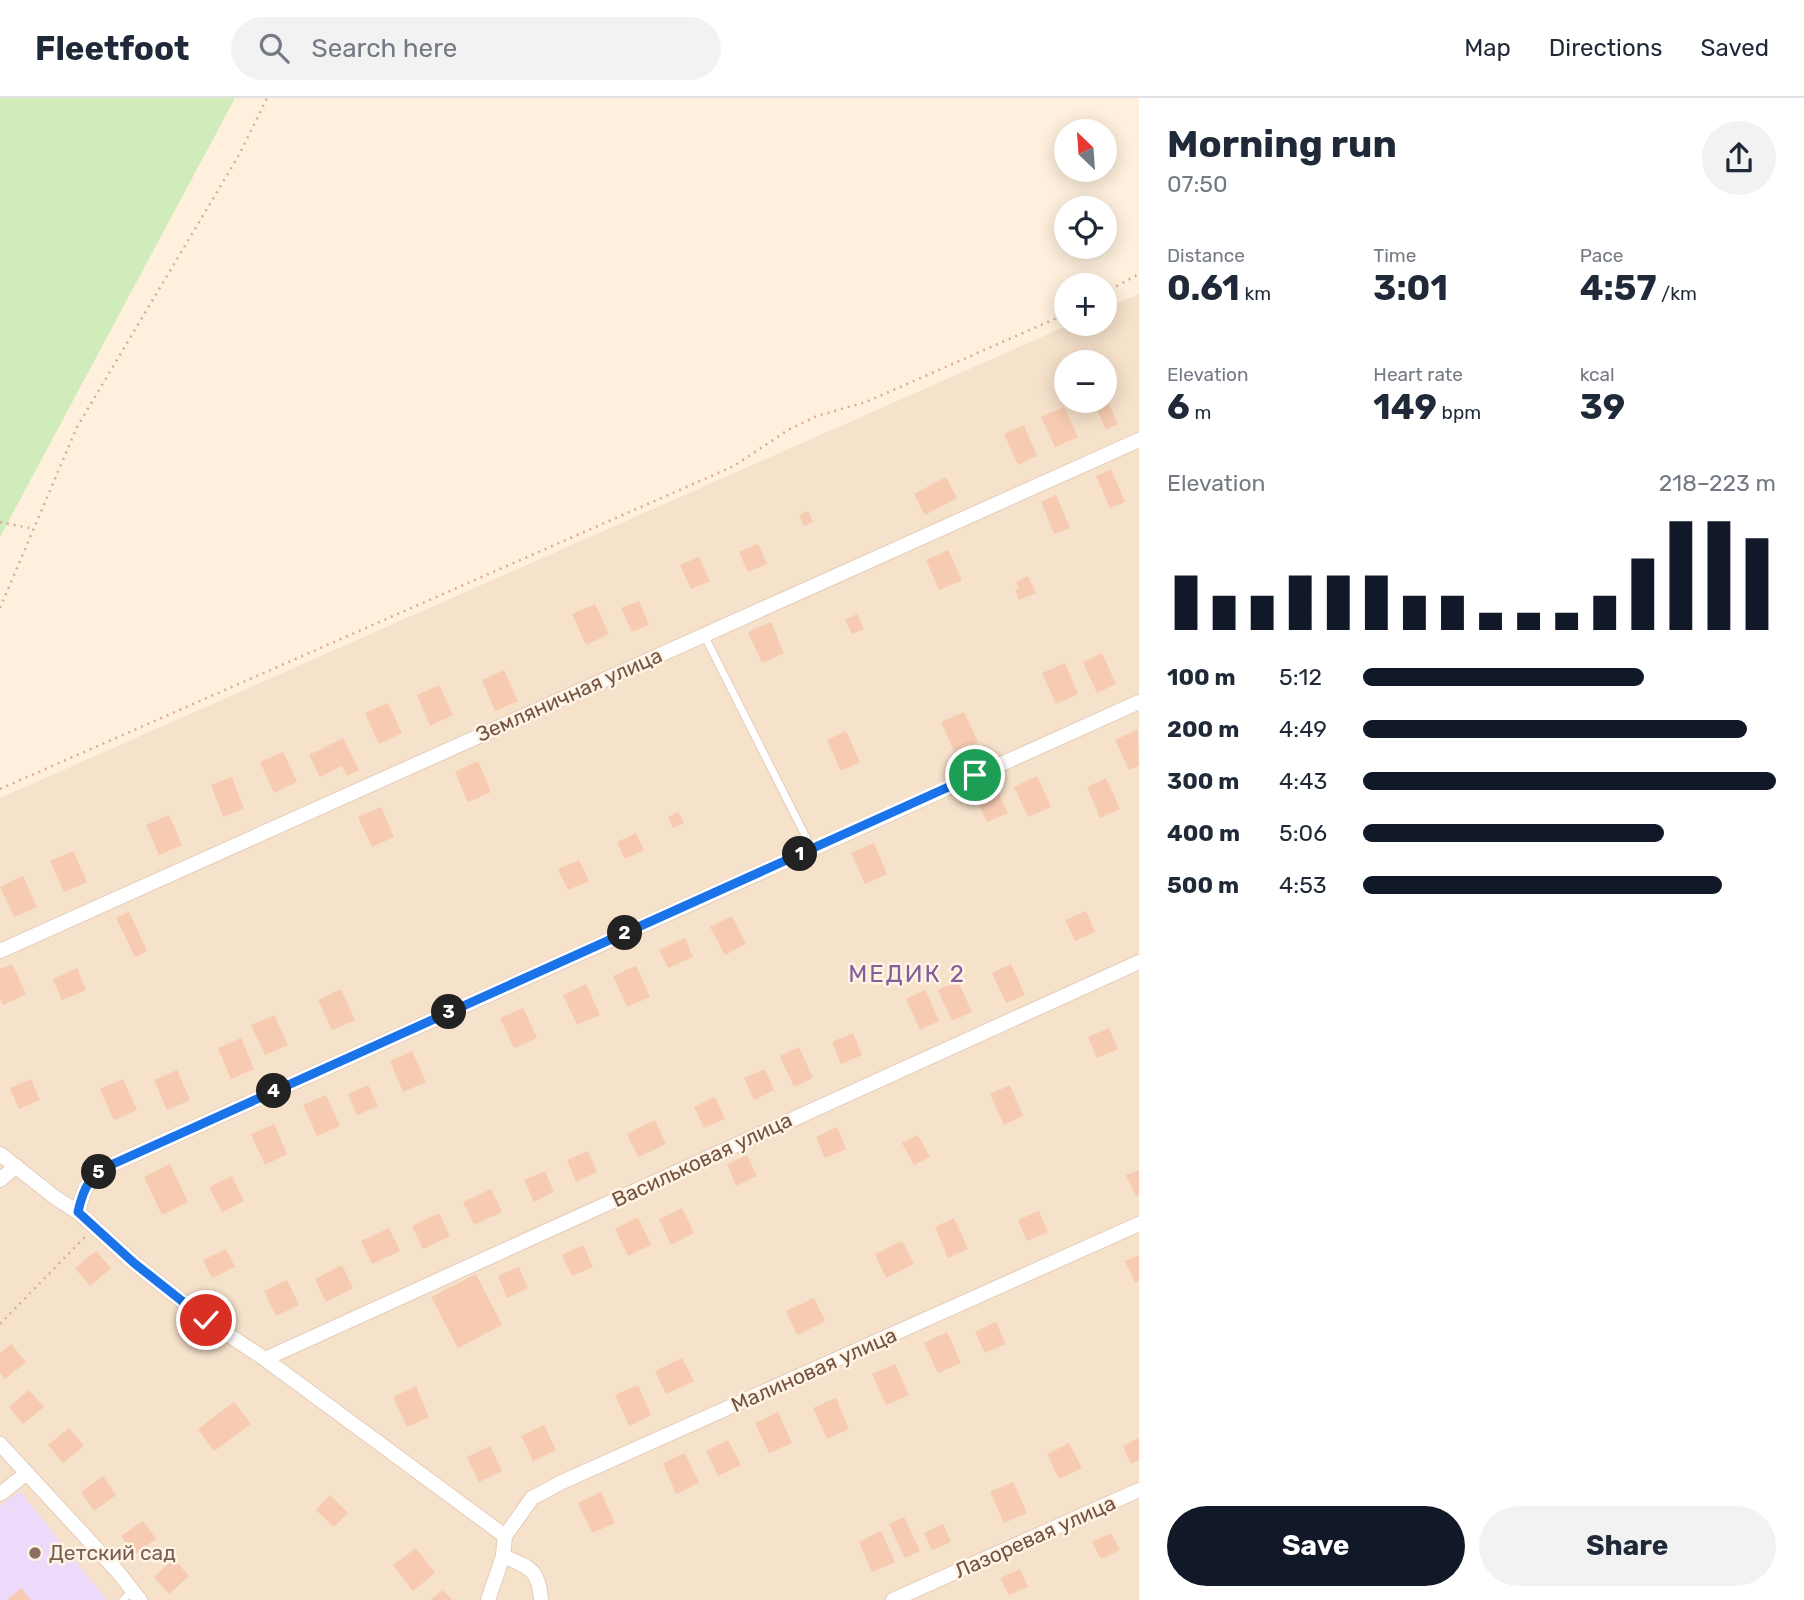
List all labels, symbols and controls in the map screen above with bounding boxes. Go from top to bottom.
search box [231,17,721,80]
text: Fleetfoot [35,29,189,68]
icon: search [255,29,293,67]
text: Search here [311,33,457,64]
text: Map [1464,34,1511,62]
text: Directions [1549,34,1662,62]
text: Saved [1700,34,1769,62]
north arrow [1054,119,1116,182]
map controls [1054,119,1117,413]
text: Morning run [1167,121,1397,167]
button: share [1702,121,1776,195]
text: 07:50 [1167,170,1228,198]
button: locate [1054,196,1117,259]
text: Distance [1167,244,1245,267]
text: Time [1373,244,1416,267]
text: Pace [1580,244,1623,267]
text: 0.61 [1167,267,1240,309]
text: 3:01 [1373,267,1448,309]
text: 4:57 [1580,267,1656,309]
button: + [1054,273,1117,336]
text: km [1240,282,1271,305]
text: /km [1656,282,1697,305]
button: − [1054,350,1117,413]
text: Elevation [1167,363,1248,386]
text: Heart rate [1373,363,1463,386]
text: kcal [1580,363,1615,386]
text: 6 [1167,386,1190,428]
text: 149 [1373,386,1437,428]
text: 39 [1580,386,1625,428]
text: m [1190,401,1211,424]
text: bpm [1437,401,1481,424]
text: Elevation [1167,469,1266,497]
text: 218–223 m [1659,469,1776,497]
street label: Земляничная улица [472,642,666,747]
text: 100 m [1167,663,1236,691]
text: 5:12 [1279,663,1322,691]
text: 200 m [1167,715,1239,743]
text: 4:49 [1279,715,1327,743]
pin [945,745,1005,805]
icon: arrive [956,756,994,794]
text: 300 m [1167,767,1239,795]
text: 4:43 [1279,767,1327,795]
text: 400 m [1167,819,1240,847]
text: 5:06 [1279,819,1327,847]
pin: 1 [782,836,818,872]
text: 1 [795,842,804,865]
text: 500 m [1167,871,1239,899]
text: 4:53 [1279,871,1327,899]
pin: 2 [608,916,642,950]
text: 2 [618,921,631,944]
district label: МЕДИК 2 [848,960,966,988]
pin: 3 [432,995,466,1030]
text: 3 [442,1000,455,1023]
pin: 4 [256,1074,292,1108]
text: 4 [267,1079,280,1102]
street label: Васильковая улица [608,1107,796,1212]
pin: 5 [82,1154,116,1190]
text: 5 [92,1160,105,1183]
pin [176,1290,236,1350]
icon: check [187,1301,225,1339]
street label: Малиновая улица [727,1322,900,1417]
street label: Лазоревая улица [950,1490,1119,1583]
button: Save [1167,1506,1465,1586]
button: Share [1479,1506,1776,1586]
place label: Детский сад [49,1540,176,1565]
marker: Детский сад [27,1545,43,1561]

